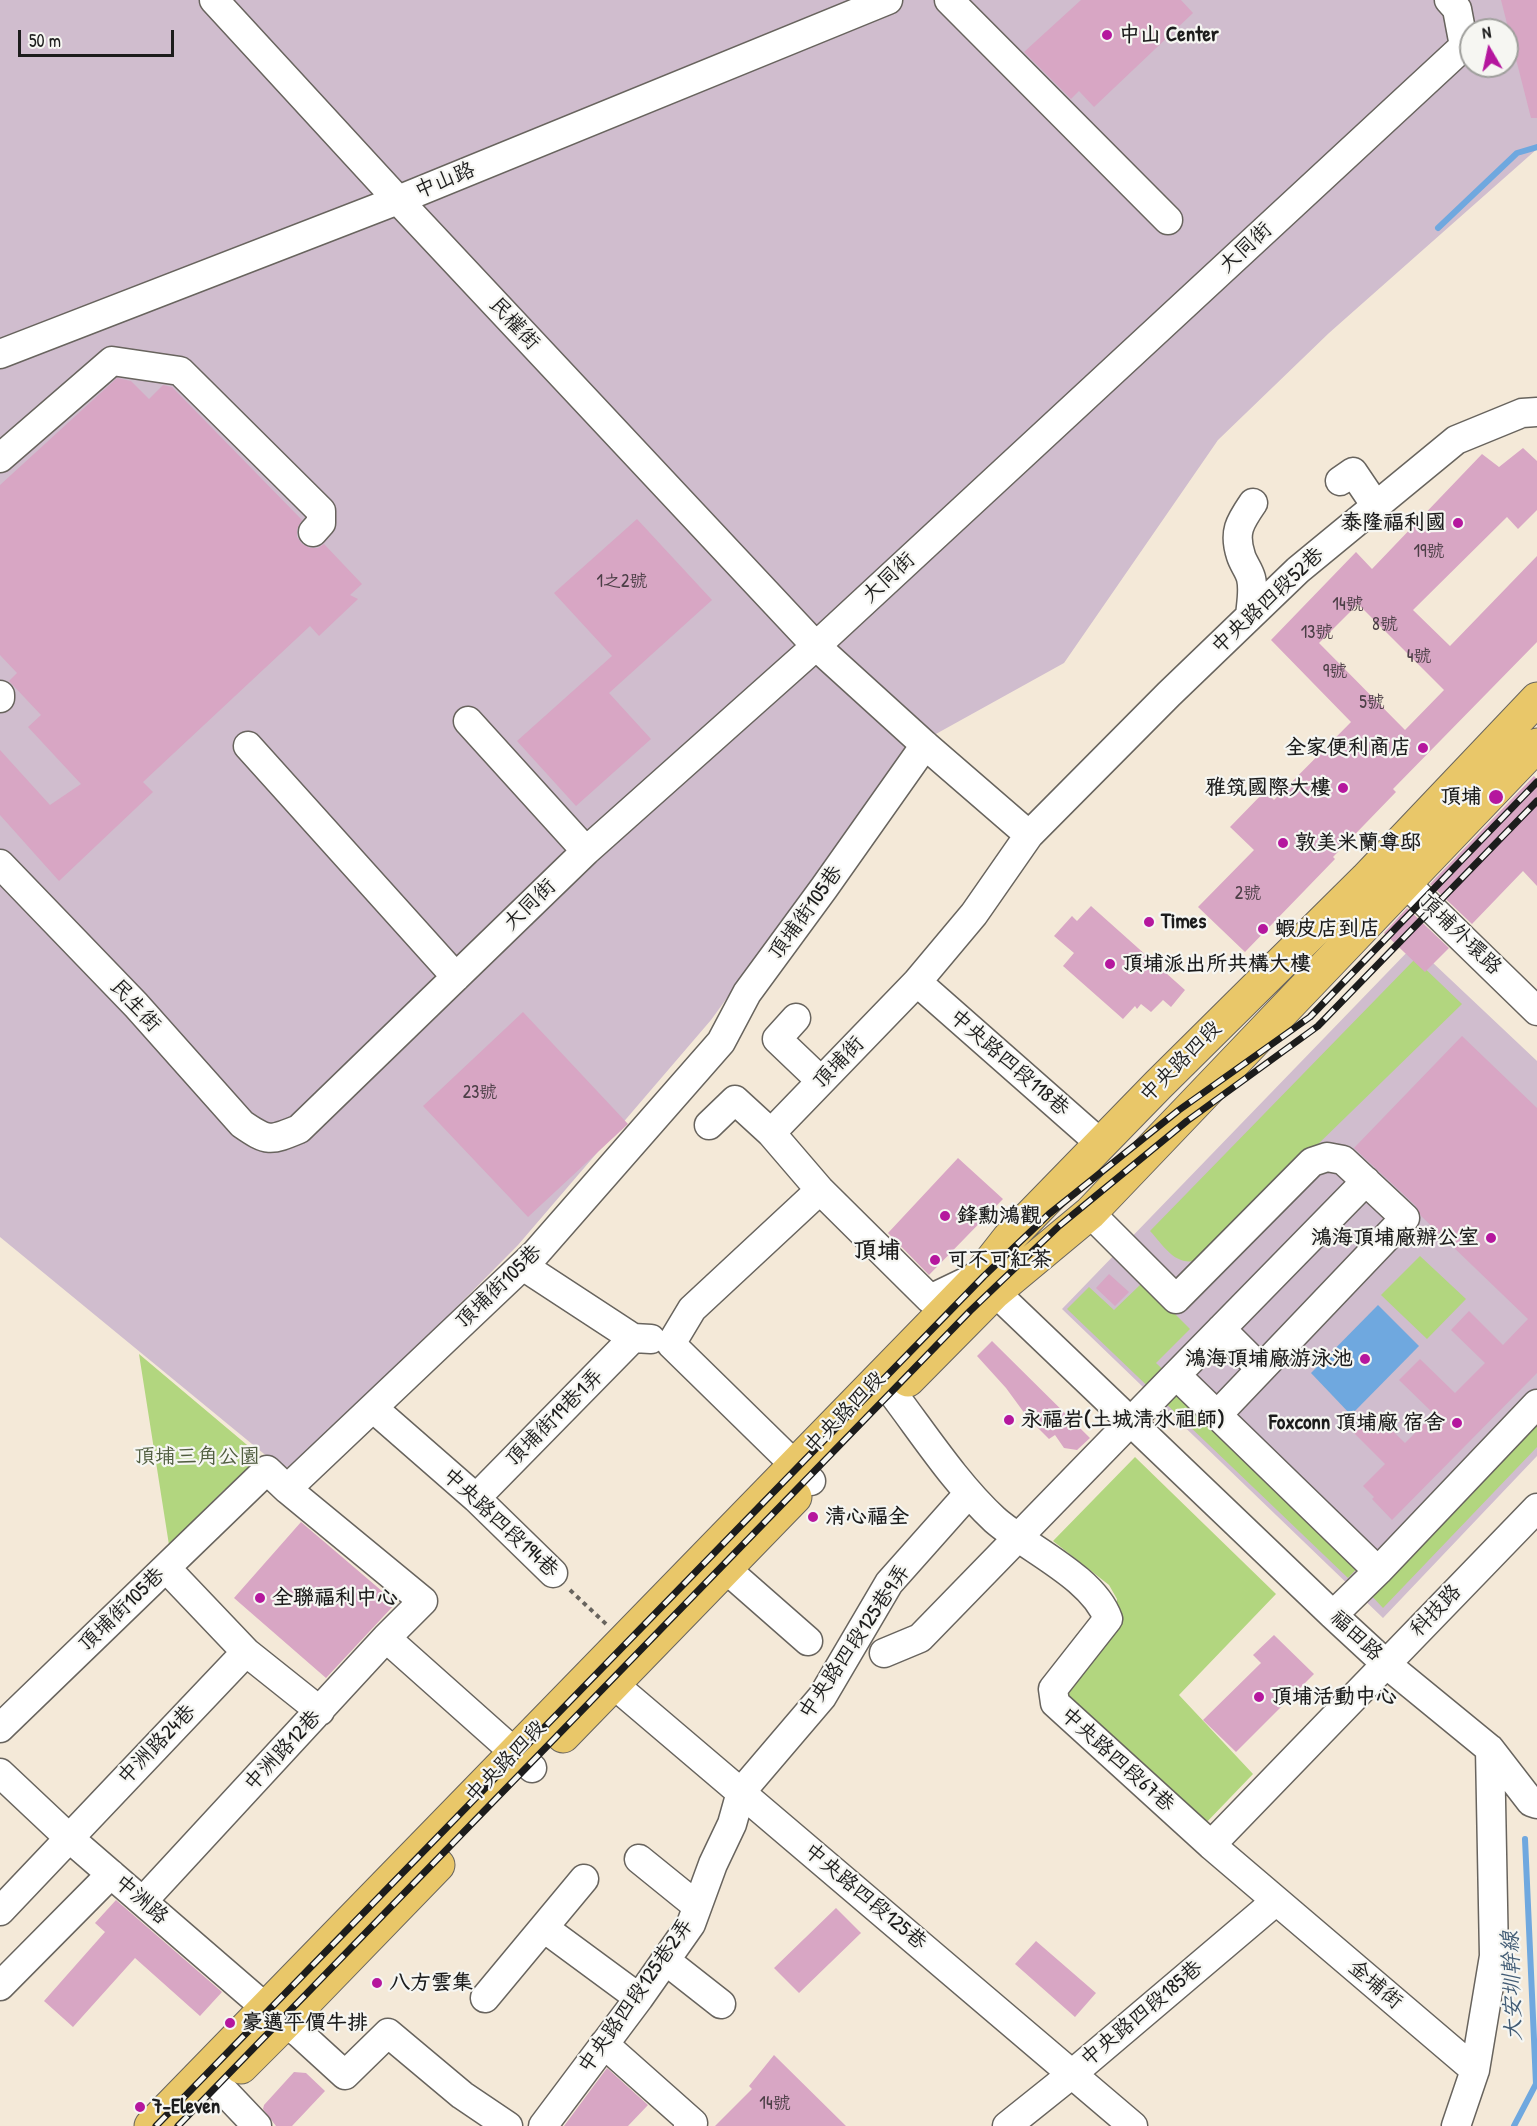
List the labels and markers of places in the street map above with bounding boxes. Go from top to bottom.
place label: 中山 Center [1119,22,1219,48]
marker: 中山 Center [1100,28,1114,42]
place label: 泰隆福利國 [1341,510,1446,536]
marker: 泰隆福利國 [1451,516,1465,530]
place label: 全家便利商店 [1285,735,1411,761]
marker: 全家便利商店 [1416,741,1430,755]
place label: 雅筑國際大樓 [1205,775,1331,801]
marker: 雅筑國際大樓 [1336,781,1350,795]
place label: 頂埔 [1440,784,1482,810]
marker: 頂埔 [1487,788,1505,806]
place label: 敦美米蘭尊邸 [1295,830,1421,856]
marker: 敦美米蘭尊邸 [1276,836,1290,850]
place label: Times [1161,909,1206,935]
marker: Times [1142,915,1156,929]
place label: 蝦皮店到店 [1275,916,1380,942]
marker: 蝦皮店到店 [1256,922,1270,936]
place label: 頂埔派出所共構大樓 [1122,951,1311,977]
marker: 頂埔派出所共構大樓 [1103,957,1117,971]
place label: 鋒勳鴻觀 [957,1203,1041,1229]
marker: 鋒勳鴻觀 [938,1209,952,1223]
place label: 鴻海頂埔廠辦公室 [1311,1225,1479,1251]
marker: 鴻海頂埔廠辦公室 [1484,1231,1498,1245]
place label: 可不可紅茶 [947,1247,1052,1273]
marker: 可不可紅茶 [928,1253,942,1267]
place label: 鴻海頂埔廠游泳池 [1185,1346,1353,1372]
marker: 鴻海頂埔廠游泳池 [1358,1352,1372,1366]
place label: 永福岩(土城清水祖師) [1021,1407,1225,1433]
place label: Foxconn 頂埔廠 宿舍 [1269,1410,1445,1436]
marker: 永福岩(土城清水祖師) [1002,1413,1016,1427]
marker: Foxconn 頂埔廠 宿舍 [1450,1416,1464,1430]
place label: 清心福全 [825,1504,909,1530]
marker: 清心福全 [806,1510,820,1524]
place label: 全聯福利中心 [272,1585,398,1611]
marker: 全聯福利中心 [253,1591,267,1605]
place label: 頂埔活動中心 [1271,1684,1397,1710]
marker: 頂埔活動中心 [1252,1690,1266,1704]
place label: 八方雲集 [389,1970,473,1996]
marker: 八方雲集 [370,1976,384,1990]
place label: 豪邁平價牛排 [242,2010,368,2036]
marker: 豪邁平價牛排 [223,2016,237,2030]
place label: 7-Eleven [152,2094,220,2120]
marker: 7-Eleven [133,2100,147,2114]

